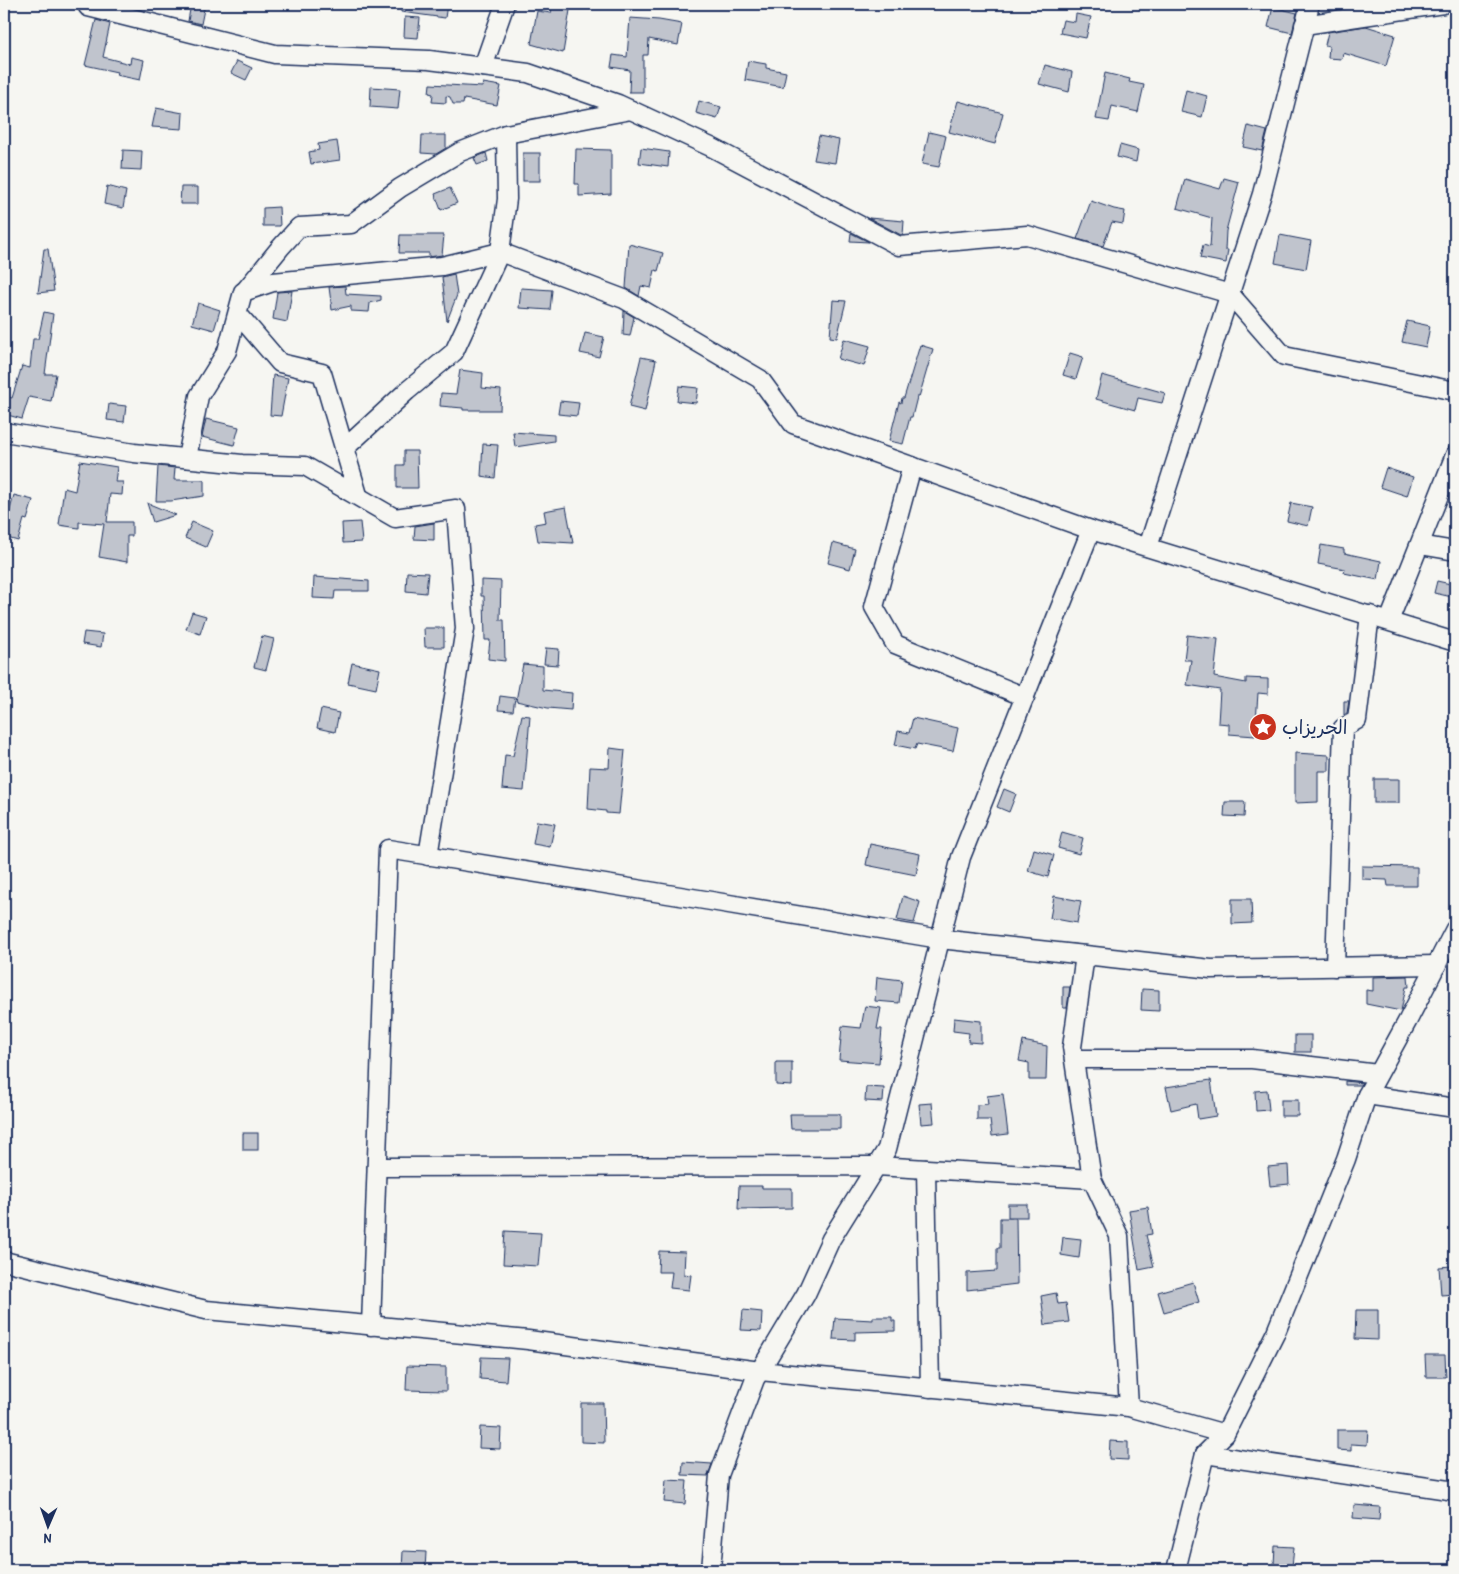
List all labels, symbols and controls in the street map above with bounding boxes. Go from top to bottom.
place icon: الحريزاب [1248,712,1278,742]
place label: الحريزاب [1282,714,1348,740]
north arrow [22,1502,72,1552]
text: N [43,1530,52,1549]

